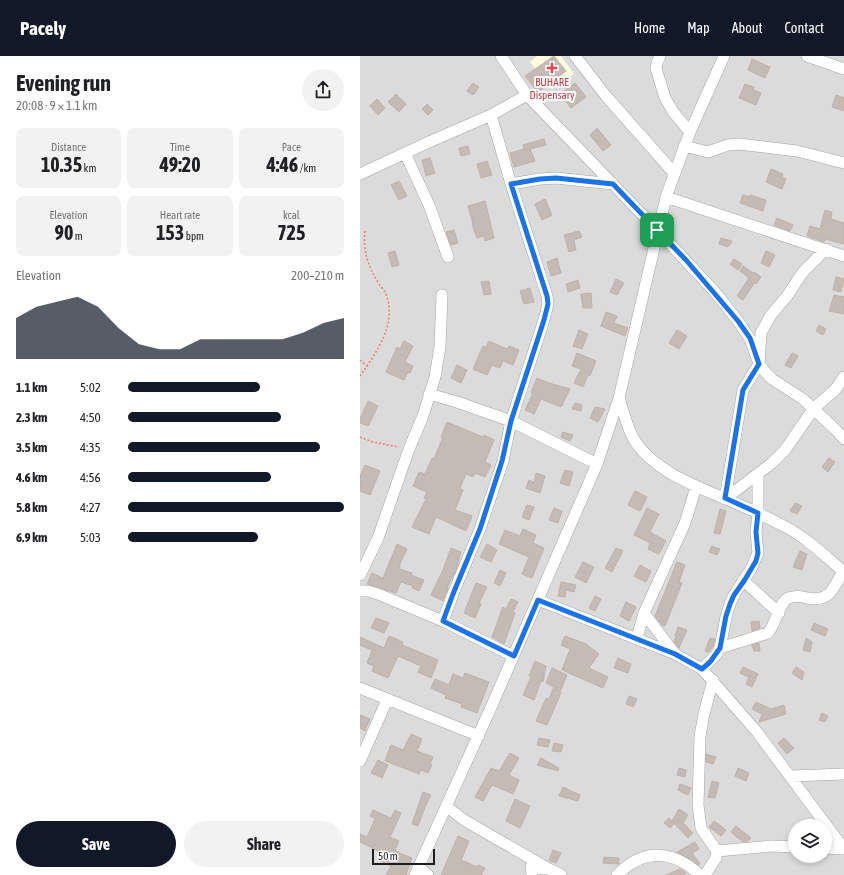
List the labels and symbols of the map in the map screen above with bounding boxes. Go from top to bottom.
marker: BUHARE Dispensary [546,62,558,74]
place label: BUHARE Dispensary [530,76,575,101]
pin [640,213,674,247]
scale bar [372,847,435,866]

